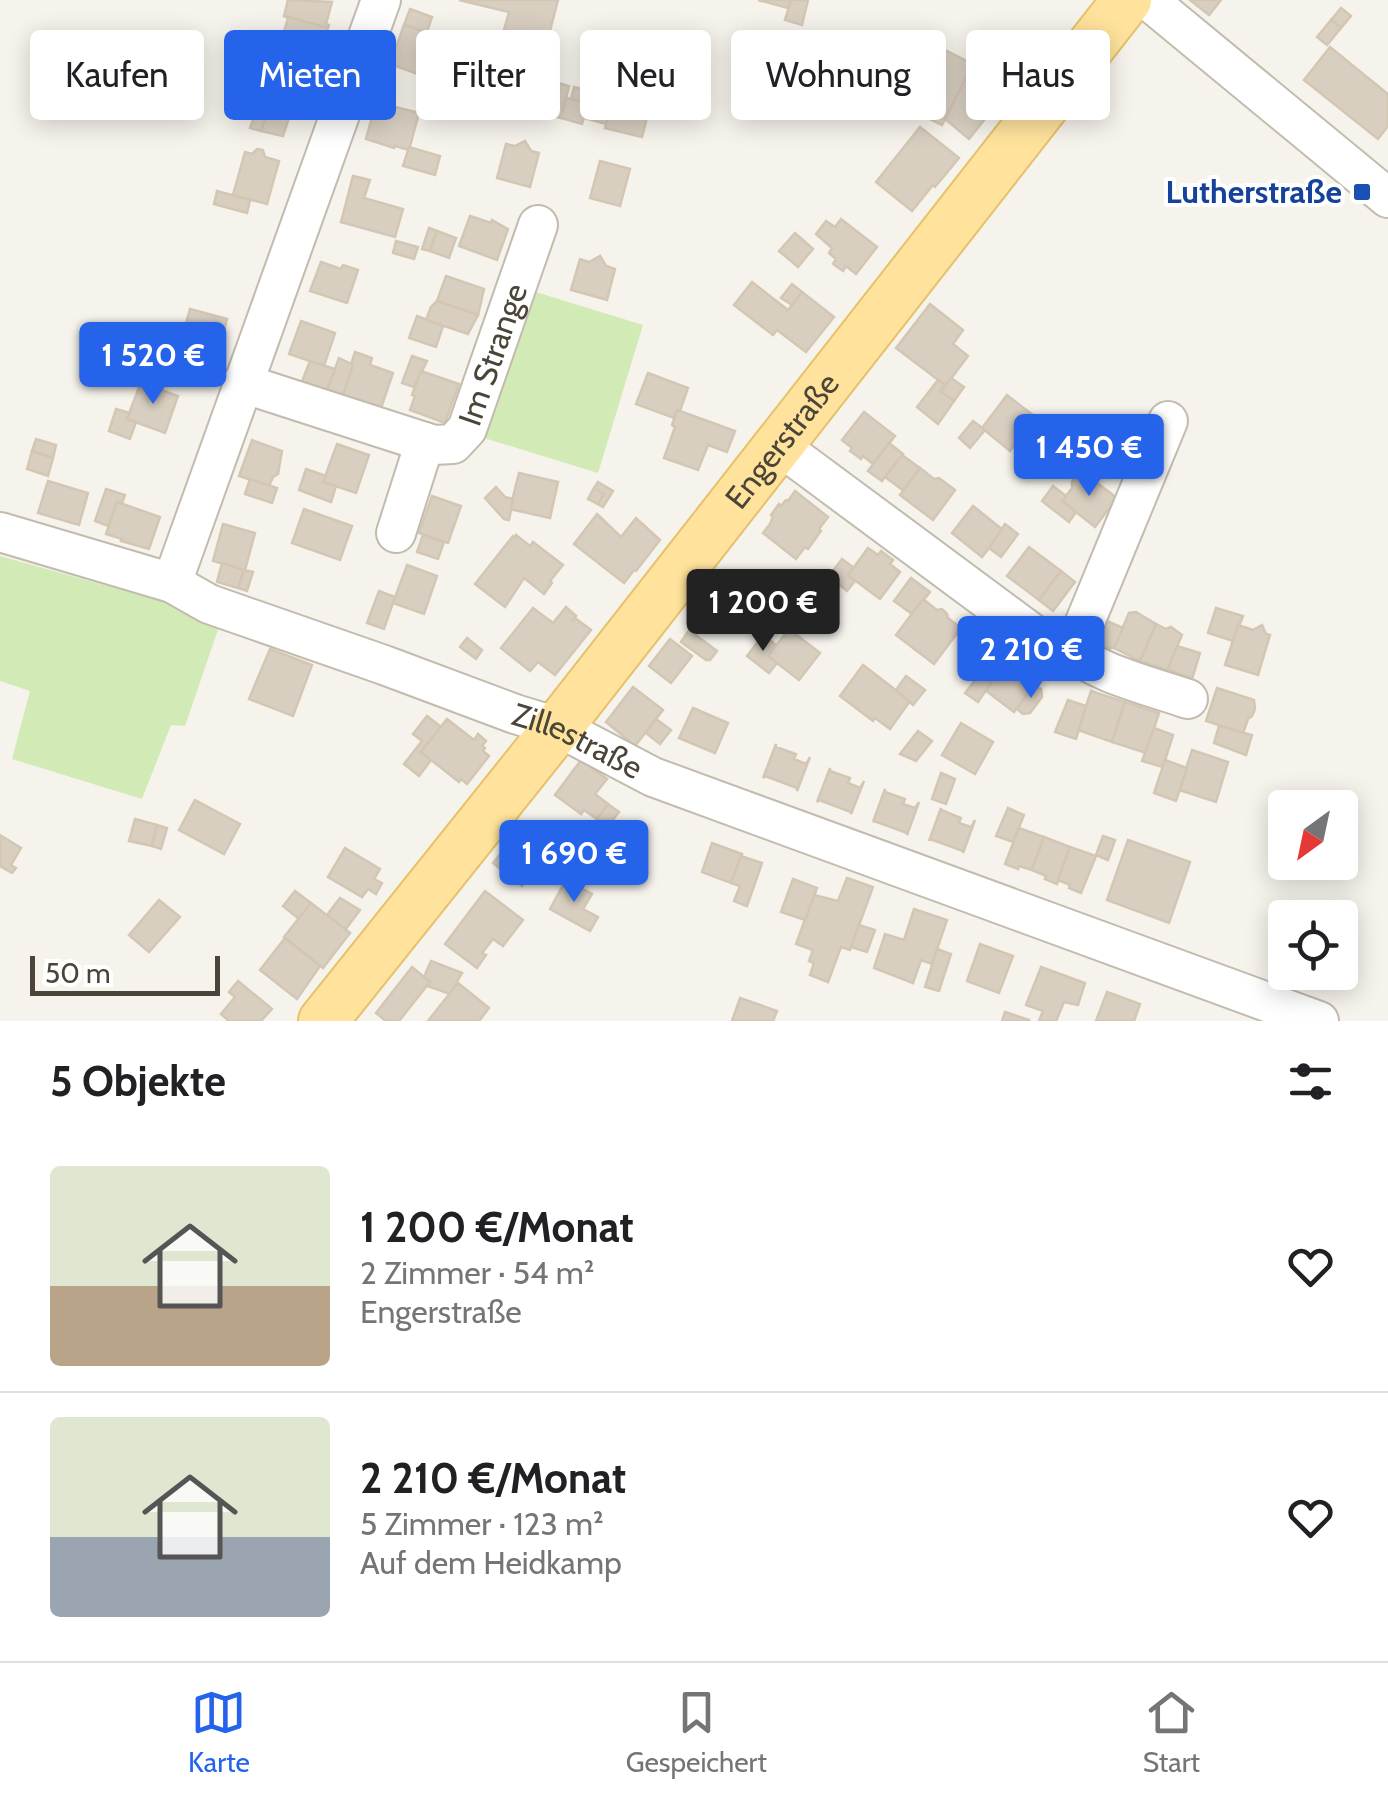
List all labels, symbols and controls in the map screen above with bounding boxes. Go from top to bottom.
chip: Kaufen [30,30,204,120]
chip: Mieten [224,30,396,120]
chip: Filter [416,30,560,120]
chip: Neu [580,30,711,120]
chip: Wohnung [731,30,946,120]
chip: Haus [966,30,1110,120]
place label: Lutherstraße [1166,172,1342,211]
marker: Lutherstraße [1351,181,1373,203]
street label: Im Strange [450,278,535,431]
pin: 1 520 € [61,322,245,407]
text: 1 520 € [101,335,205,374]
street label: Engerstraße [717,365,847,516]
pin: 1 450 € [997,414,1181,499]
text: 1 450 € [1036,427,1142,466]
pin: 1 200 € [671,569,855,654]
text: 1 200 € [709,582,817,621]
pin: 2 210 € [939,616,1123,701]
text: 2 210 € [979,629,1083,668]
street label: Zillestraße [508,694,649,787]
north arrow [1268,790,1358,880]
map controls [1268,790,1358,990]
pin: 1 690 € [482,820,666,905]
text: 1 690 € [521,833,627,872]
button: locate [1268,900,1358,990]
scale bar [30,951,220,996]
text: 50 m [45,956,111,990]
icon: filters [1283,1054,1338,1109]
text: 5 Objekte [50,1055,226,1107]
text: 1 200 €/Monat [360,1201,634,1253]
icon: home [130,1206,250,1326]
icon: heart [1283,1239,1338,1294]
text: 2 Zimmer · 54 m² [360,1253,594,1292]
text: Engerstraße [360,1292,522,1331]
text: 2 210 €/Monat [360,1452,626,1504]
icon: home [130,1457,250,1577]
icon: heart [1283,1490,1338,1545]
text: 5 Zimmer · 123 m² [360,1504,604,1543]
text: Auf dem Heidkamp [360,1543,622,1582]
tab: Karte [188,1685,250,1779]
tab: Gespeichert [626,1685,767,1779]
tab: Start [1143,1685,1200,1779]

